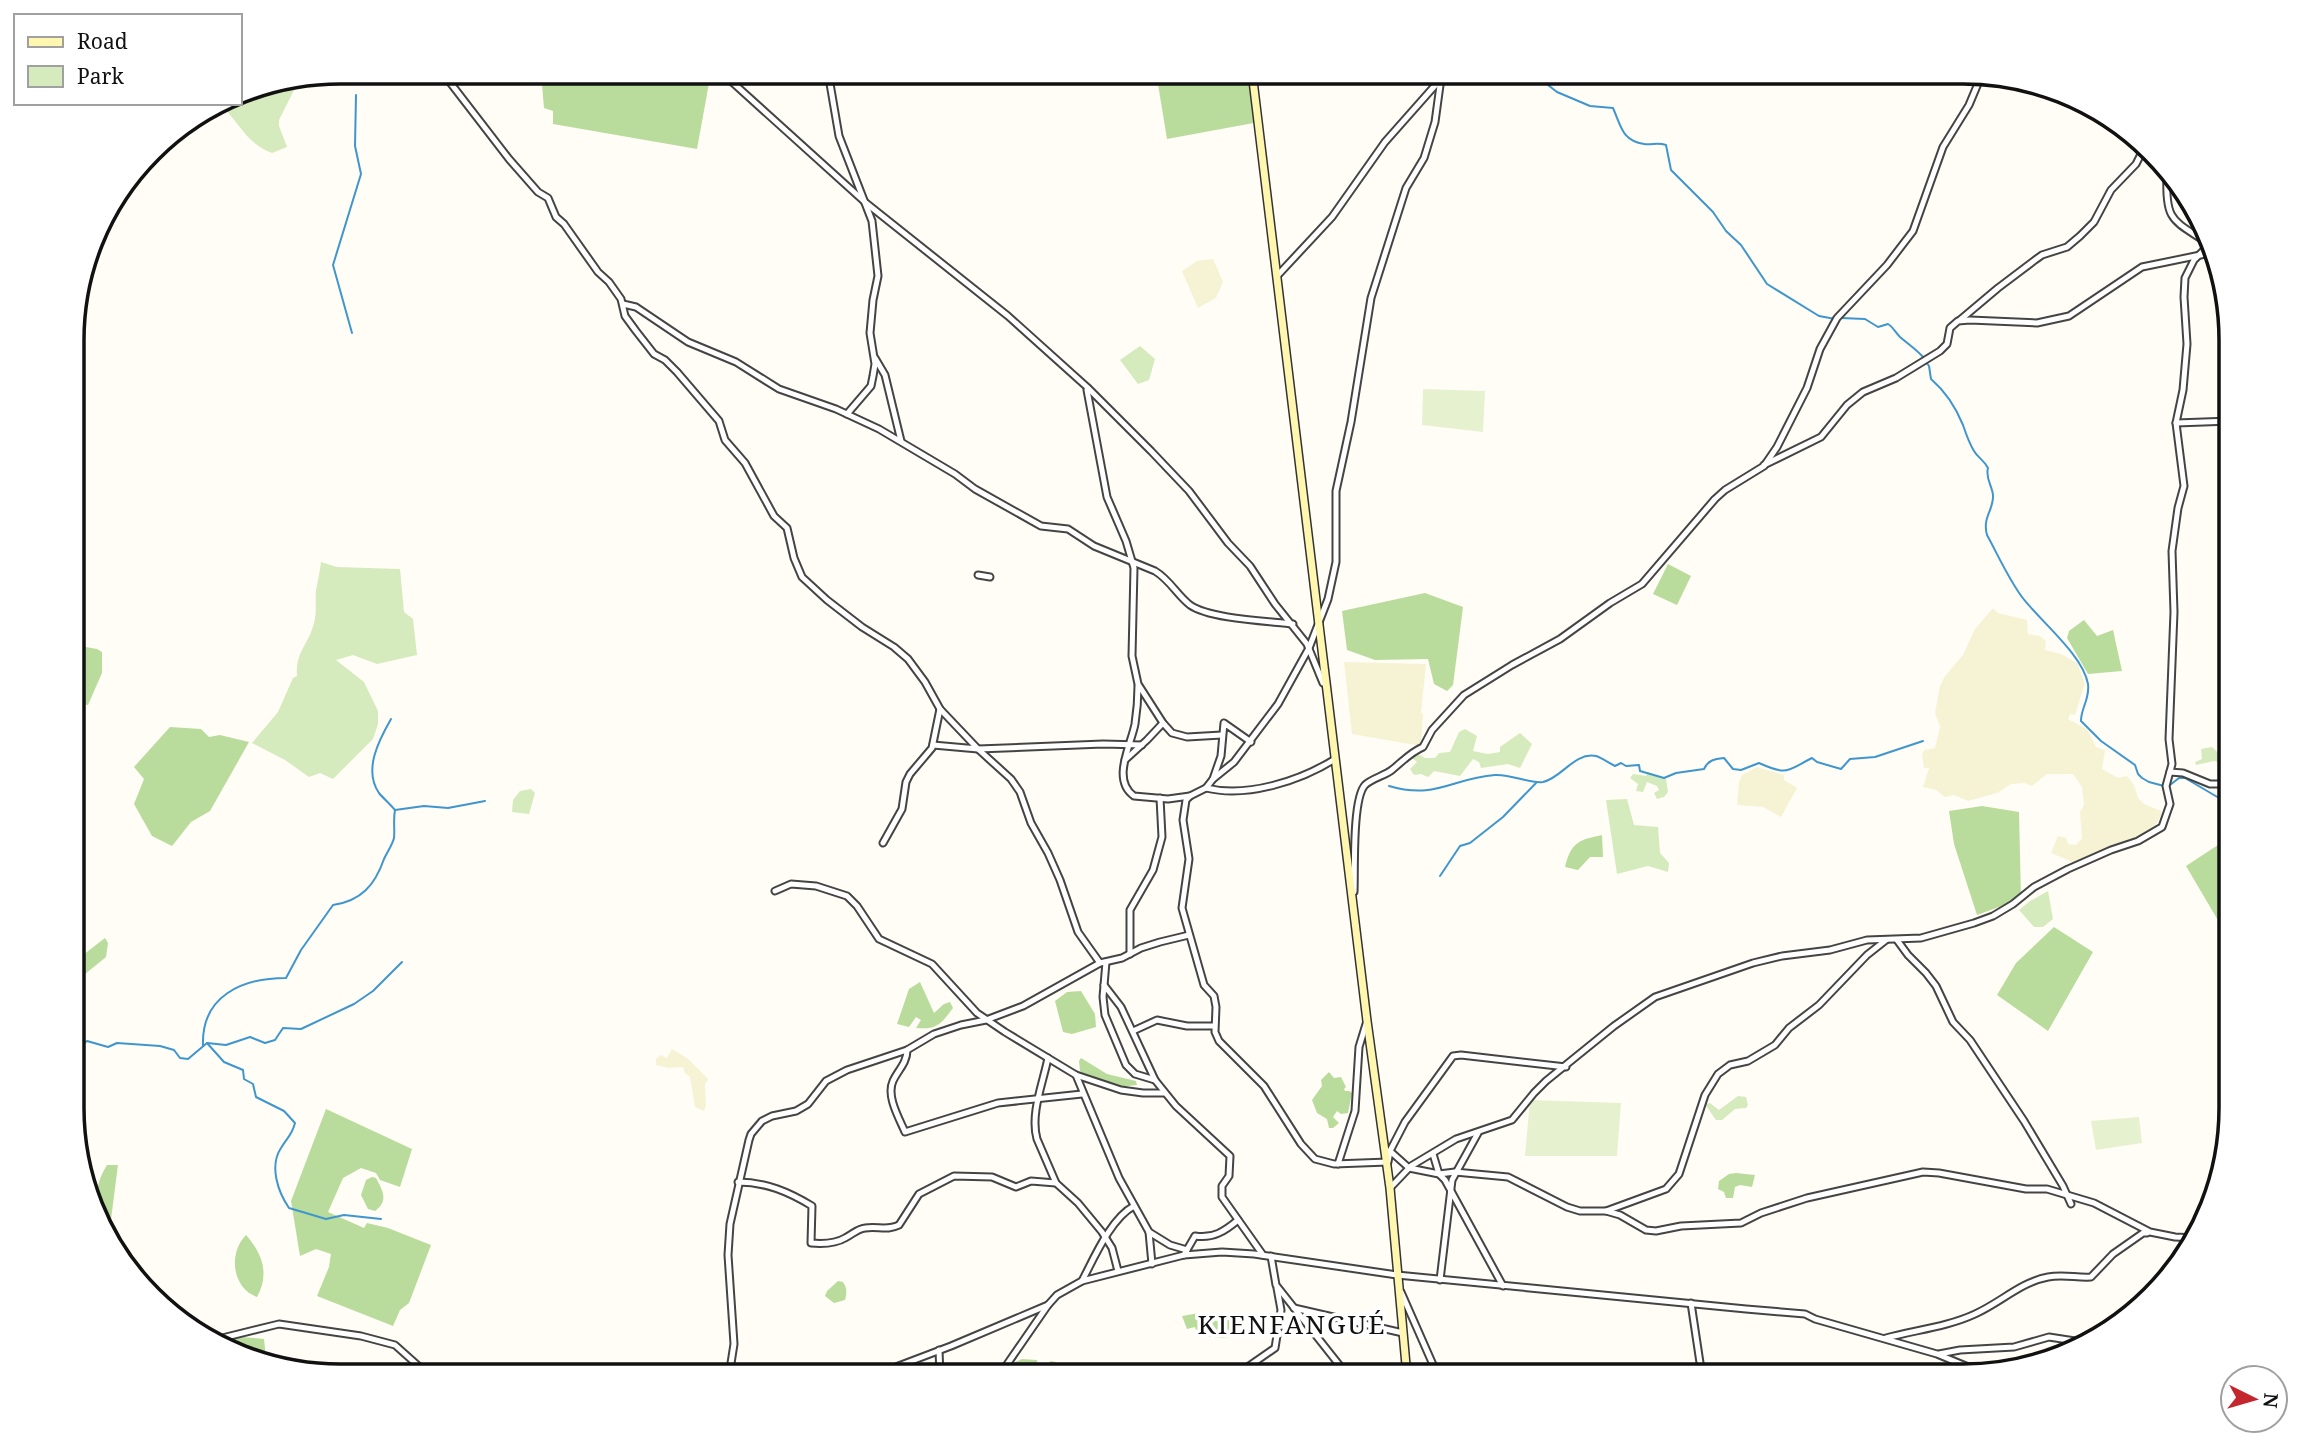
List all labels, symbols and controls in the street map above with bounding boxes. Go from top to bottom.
legend [14,14,242,105]
text: Road [77,27,128,55]
text: Park [77,62,124,90]
district label: KIENFANGUÉ [1198,1306,1386,1342]
north arrow [2219,1364,2289,1434]
text: N [2257,1392,2285,1409]

